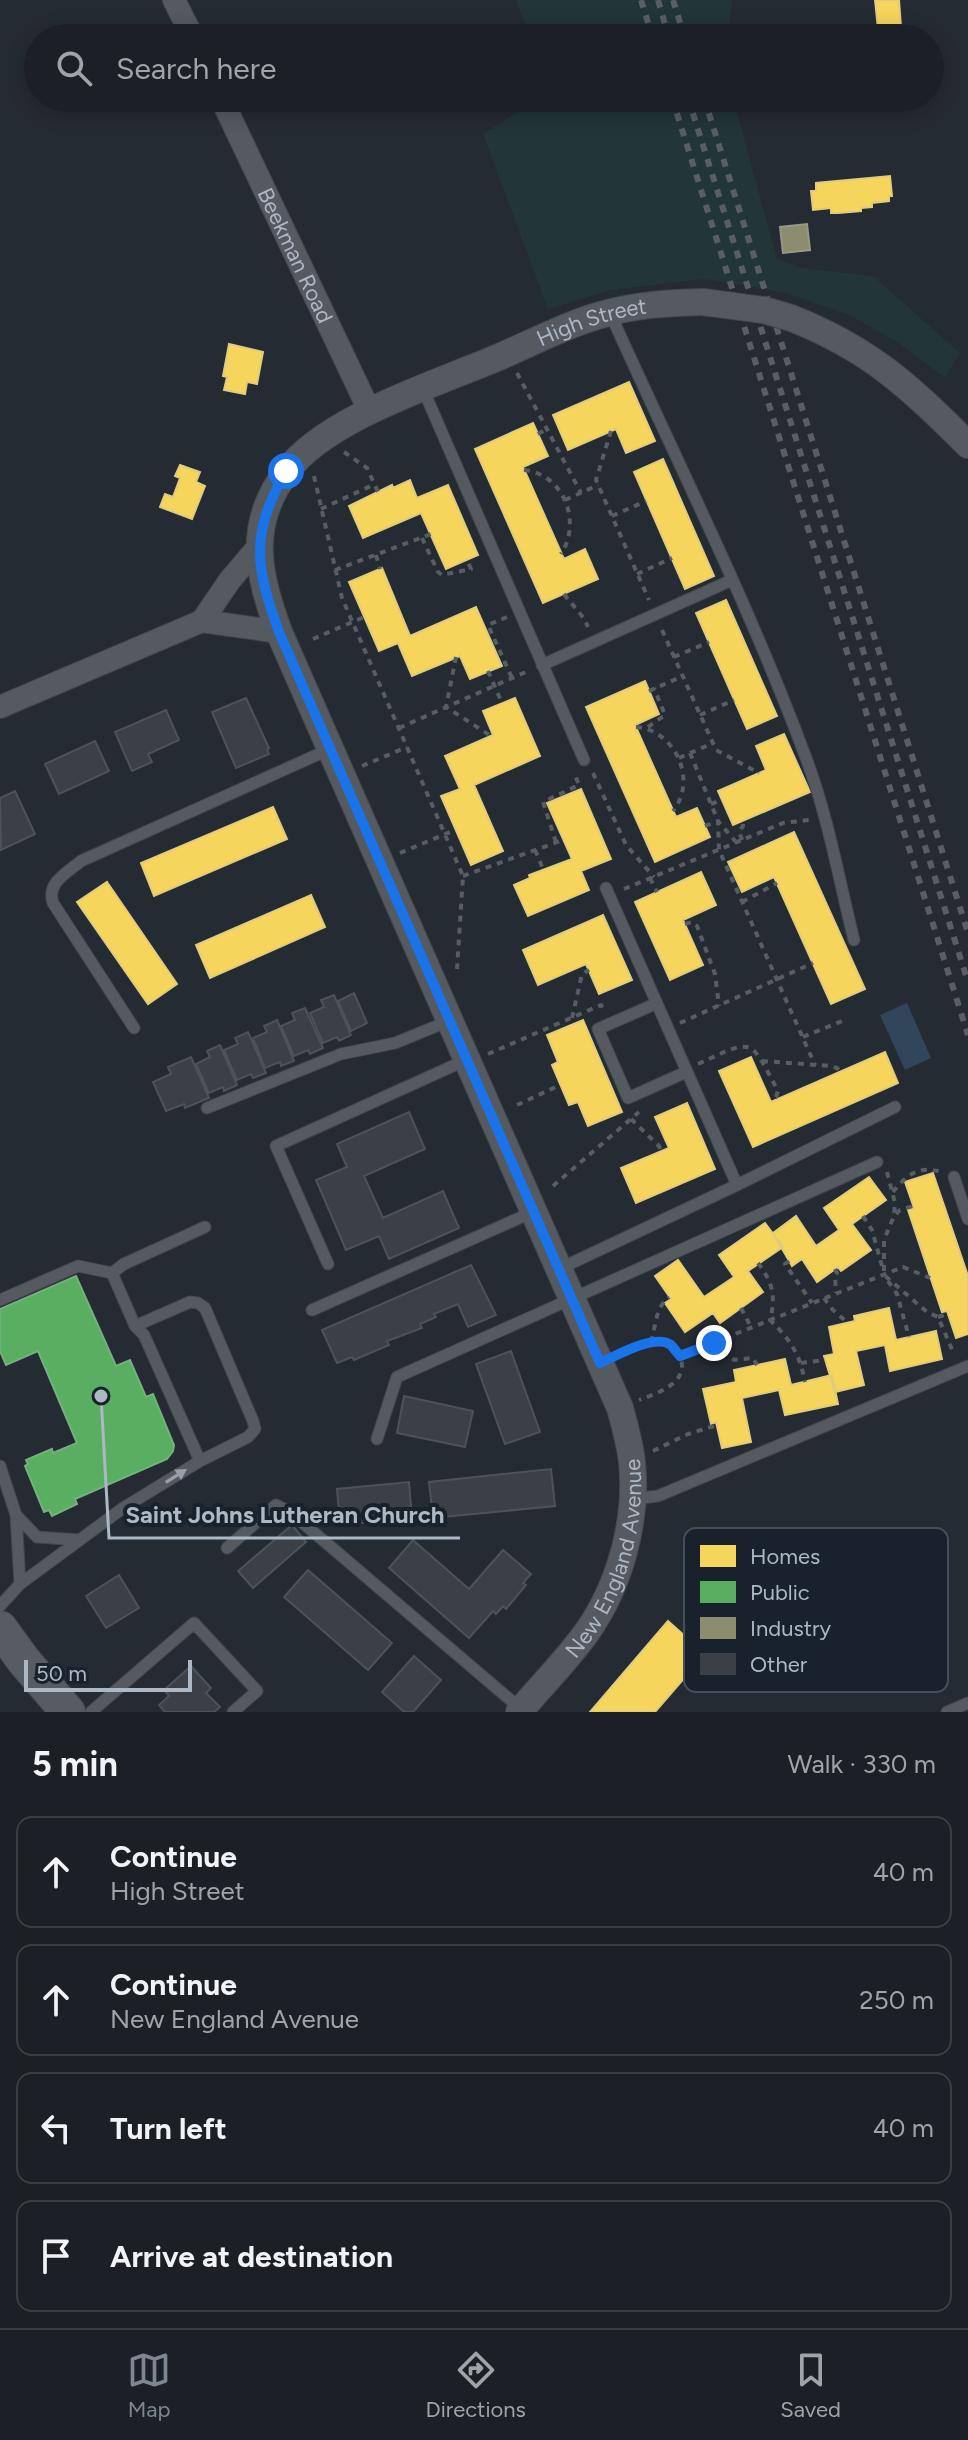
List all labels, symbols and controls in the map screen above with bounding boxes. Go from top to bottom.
search box [24,24,944,112]
icon: search [52,46,96,90]
text: Search here [116,50,276,87]
street label: Beekman Road [252,183,339,327]
street label: High Street [532,293,648,352]
route start [268,453,304,489]
route end [696,1325,732,1361]
street label: New England Avenue [560,1458,647,1663]
one-way arrow [165,1469,187,1483]
callout: Saint Johns Lutheran Church [109,1490,460,1538]
text: Saint Johns Lutheran Church [125,1500,445,1529]
legend [684,1528,948,1692]
text: Homes [750,1543,820,1570]
text: Public [750,1579,810,1606]
text: Industry [750,1615,831,1642]
text: Other [750,1651,808,1678]
scale bar [24,1656,192,1692]
text: 50 m [36,1660,87,1687]
text: 5 min [32,1744,118,1785]
text: Walk · 330 m [788,1748,936,1780]
text: Continue [110,1838,237,1875]
icon: ahead [34,1850,78,1894]
text: 40 m [873,1856,934,1888]
text: High Street [110,1875,245,1907]
text: Continue [110,1966,237,2003]
icon: ahead [34,1978,78,2022]
text: 250 m [859,1984,934,2016]
text: New England Avenue [110,2003,359,2035]
icon: left [34,2106,78,2150]
text: Turn left [110,2110,227,2147]
text: 40 m [873,2112,934,2144]
icon: arrive [34,2234,78,2278]
text: Arrive at destination [110,2238,393,2275]
tab: Map [127,2348,171,2423]
tab: Directions [426,2348,526,2423]
tab: Saved [780,2348,841,2423]

